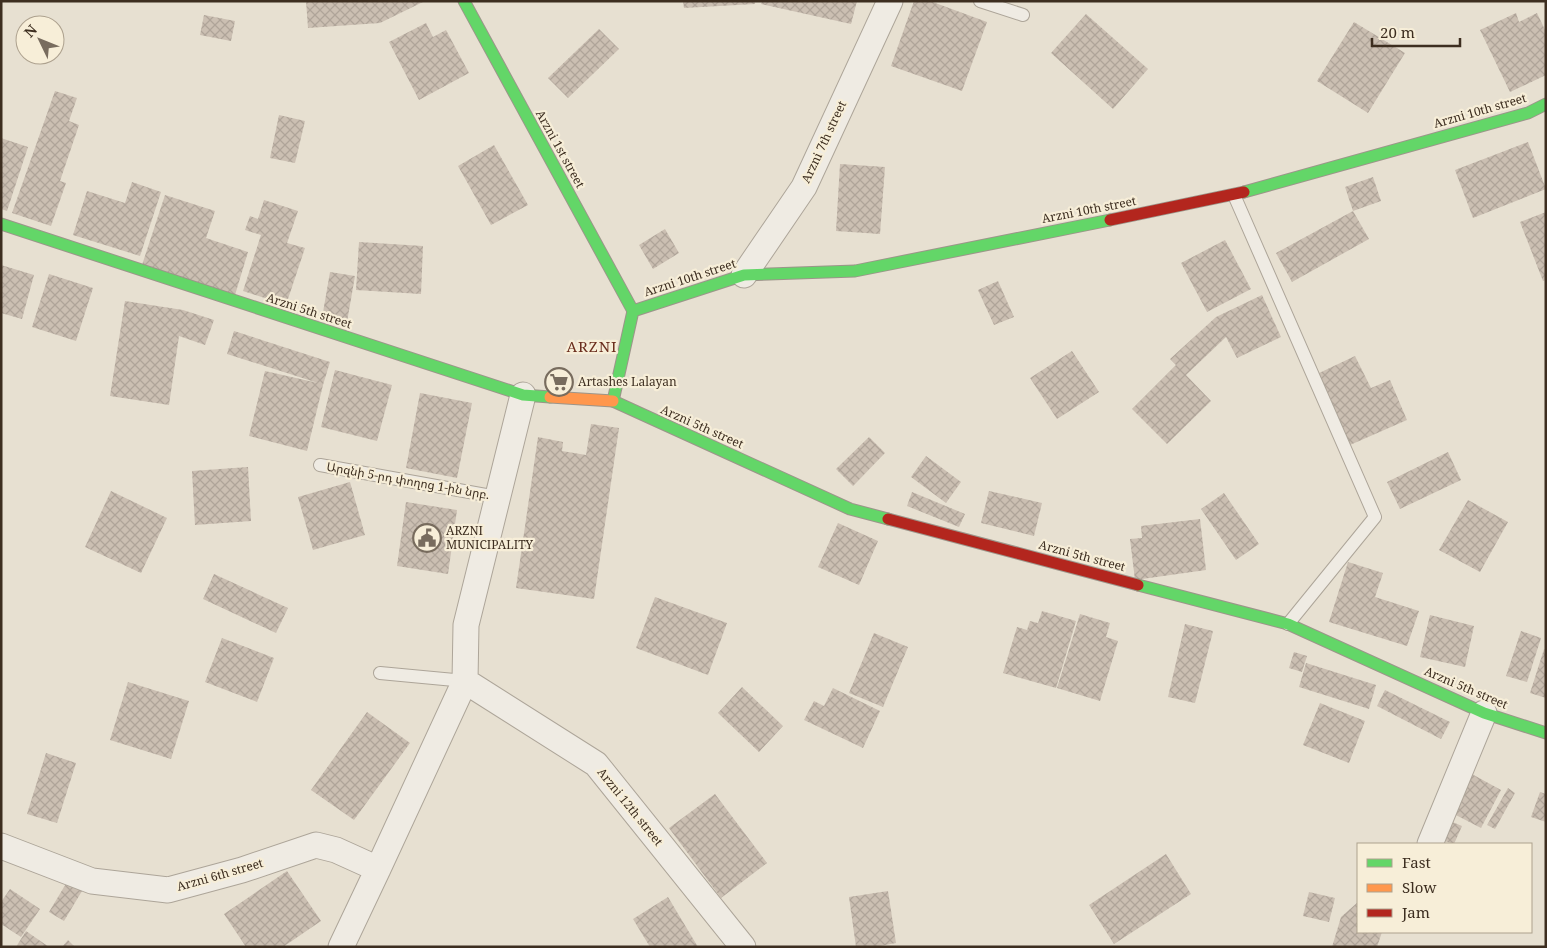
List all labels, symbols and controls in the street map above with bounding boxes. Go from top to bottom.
north arrow [15,15,65,65]
scale bar [1372,15,1460,47]
text: N [19,20,41,41]
text: 20 m [1380,22,1415,42]
street label: Arzni 10th street [1432,89,1528,132]
street label: Arzni 7th street [797,98,850,186]
street label: Arzni 1st street [532,107,589,191]
street label: Arzni 10th street [1040,192,1137,227]
street label: Arzni 10th street [642,255,738,300]
street label: Arzni 5th street [264,289,354,332]
district label: ARZNI [566,336,618,356]
supermarket icon: Artashes Lalayan [544,367,574,397]
place label: Artashes Lalayan [578,373,677,390]
street label: Arzni 5th street [658,401,746,452]
street label: Արզնի 5-րդ փողոց 1-ին նրբ. [325,458,491,503]
place label: ARZNI MUNICIPALITY [446,522,534,553]
public building icon: ARZNI MUNICIPALITY [412,523,442,553]
street label: Arzni 5th street [1037,536,1127,575]
street label: Arzni 5th street [1422,662,1510,713]
street label: Arzni 12th street [594,764,667,849]
legend [1357,843,1532,933]
text: Fast [1402,852,1431,872]
street label: Arzni 6th street [175,854,265,895]
text: Slow [1402,877,1436,897]
text: Jam [1401,902,1430,922]

